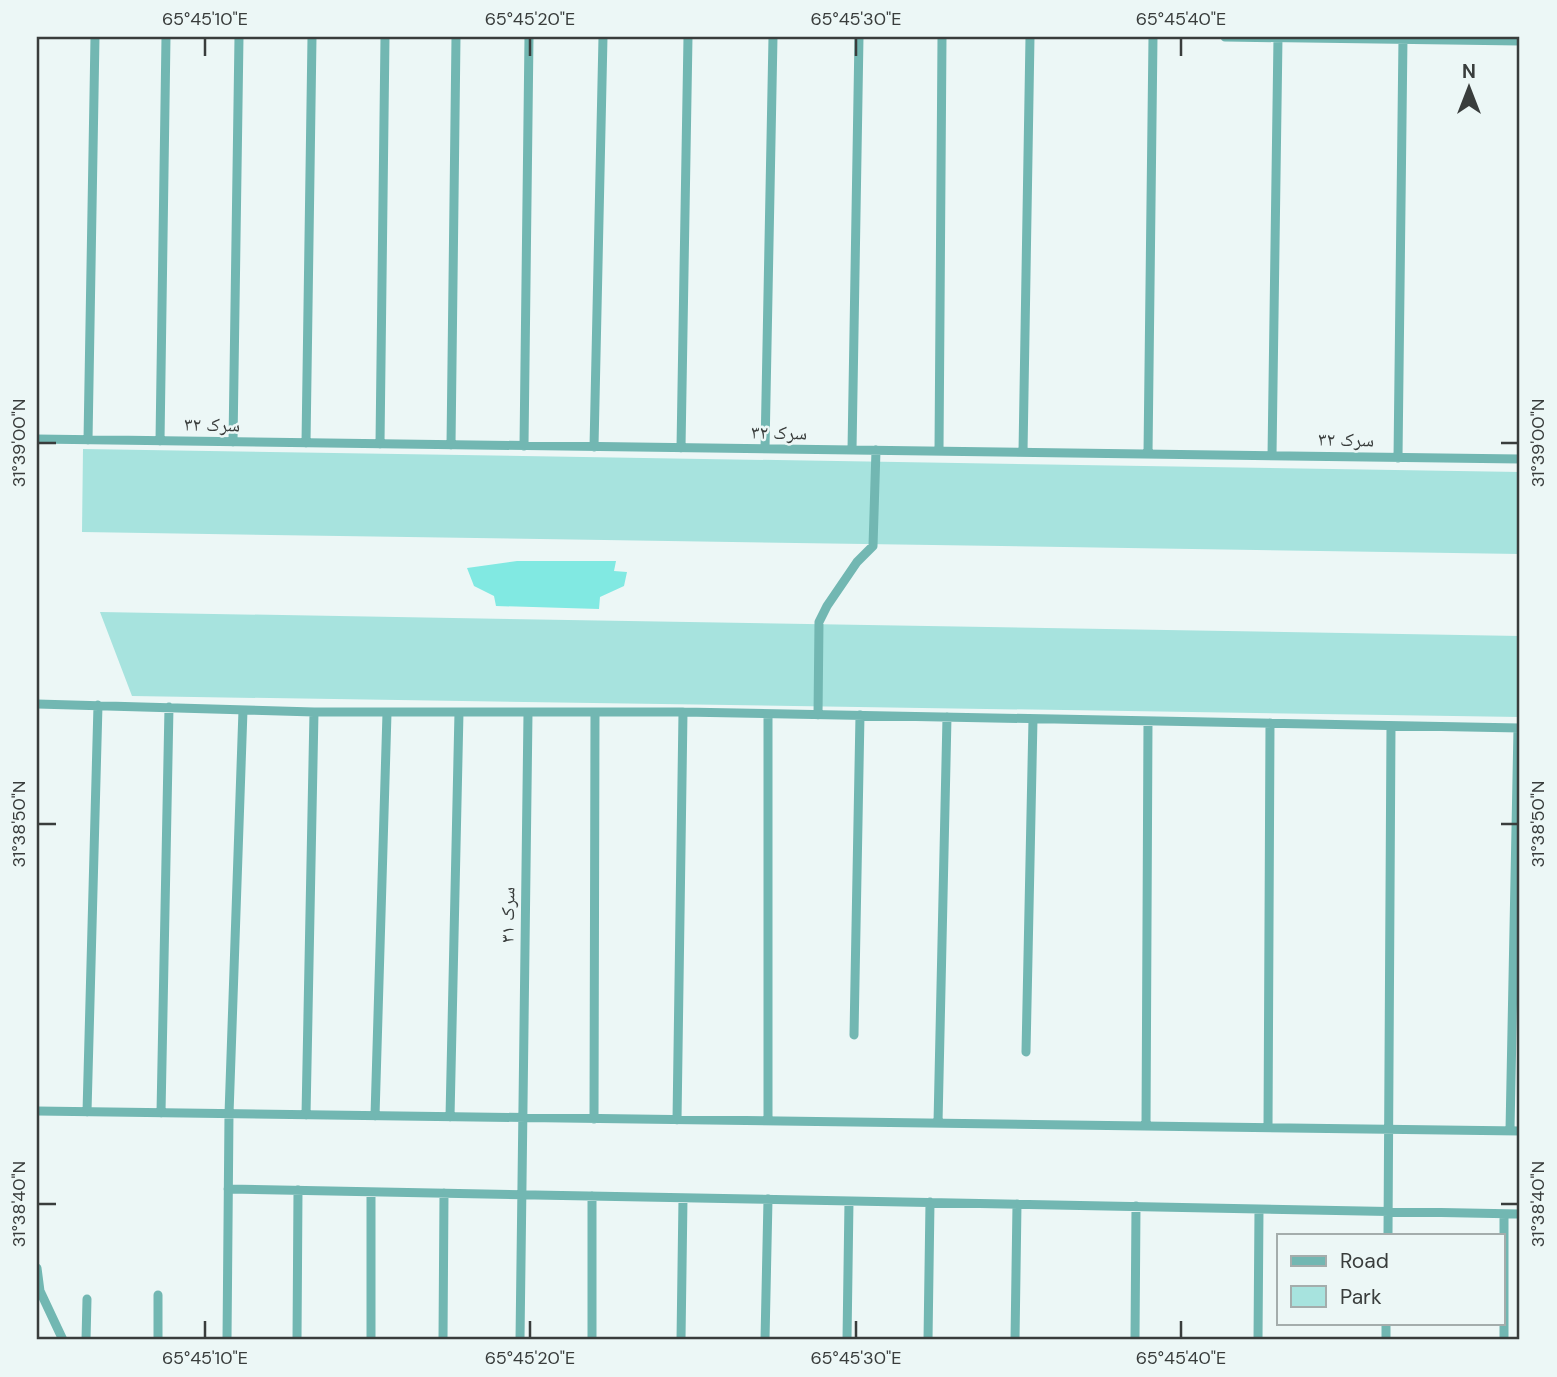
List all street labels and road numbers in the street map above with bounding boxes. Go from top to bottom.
street label: سرک ۳۲ [184,412,240,437]
street label: سرک ۳۲ [751,420,807,445]
street label: سرک ۳۲ [1318,427,1374,452]
street label: سرک ۳۱ [495,887,520,943]

